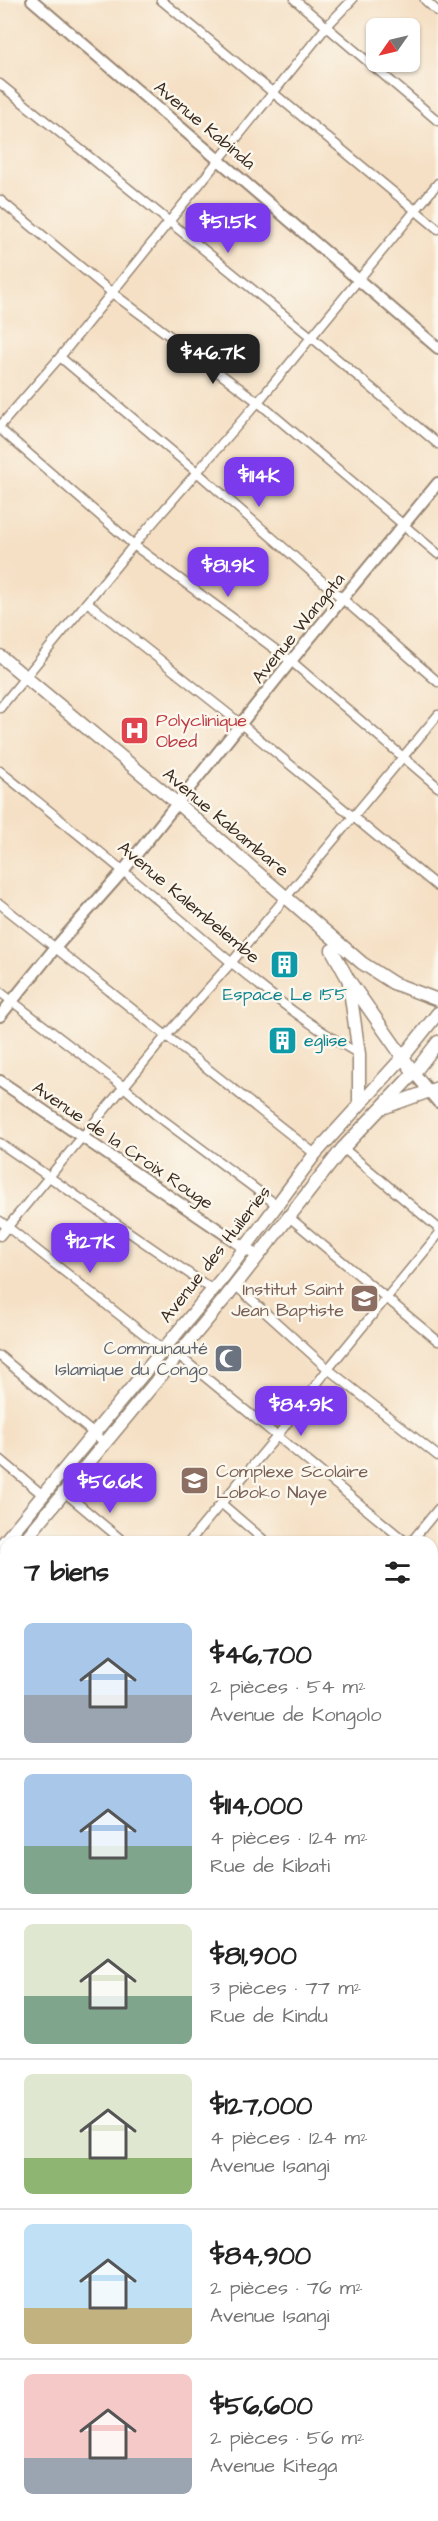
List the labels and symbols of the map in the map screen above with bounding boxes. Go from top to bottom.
north arrow [366,18,420,72]
street label: Avenue Kabinda [148,75,261,175]
pin: $51.5K [179,203,277,254]
pin: $46.7K [164,334,262,385]
pin: $114K [217,457,301,508]
pin: $81.9K [179,547,277,598]
street label: Avenue Wangata [246,568,352,690]
place label: Polyclinique Obed [156,708,247,754]
hospital icon: Polyclinique Obed [119,714,151,746]
street label: Avenue Kabambare [157,762,294,883]
street label: Avenue Kalembelembe [112,835,265,970]
building icon: Espace Le 155 [269,949,301,981]
place label: Espace Le 155 [223,982,347,1007]
building icon: eglise [267,1024,299,1056]
place label: eglise [304,1028,348,1054]
street label: Avenue de la Croix Rouge [27,1075,218,1216]
street label: Avenue des Huileries [154,1181,277,1328]
pin: $127K [48,1223,132,1274]
place label: Institut Saint Jean Baptiste [231,1277,345,1323]
school or university icon: Institut Saint Jean Baptiste [349,1283,381,1315]
place label: Communauté Islamique du Congo [55,1336,208,1383]
mosque icon: Communauté Islamique du Congo [213,1342,245,1374]
pin: $84.9K [252,1386,350,1437]
place label: Complexe Scolaire Loboko Naye [216,1459,369,1506]
pin: $56.6K [61,1463,159,1514]
school or university icon: Complexe Scolaire Loboko Naye [179,1465,211,1497]

